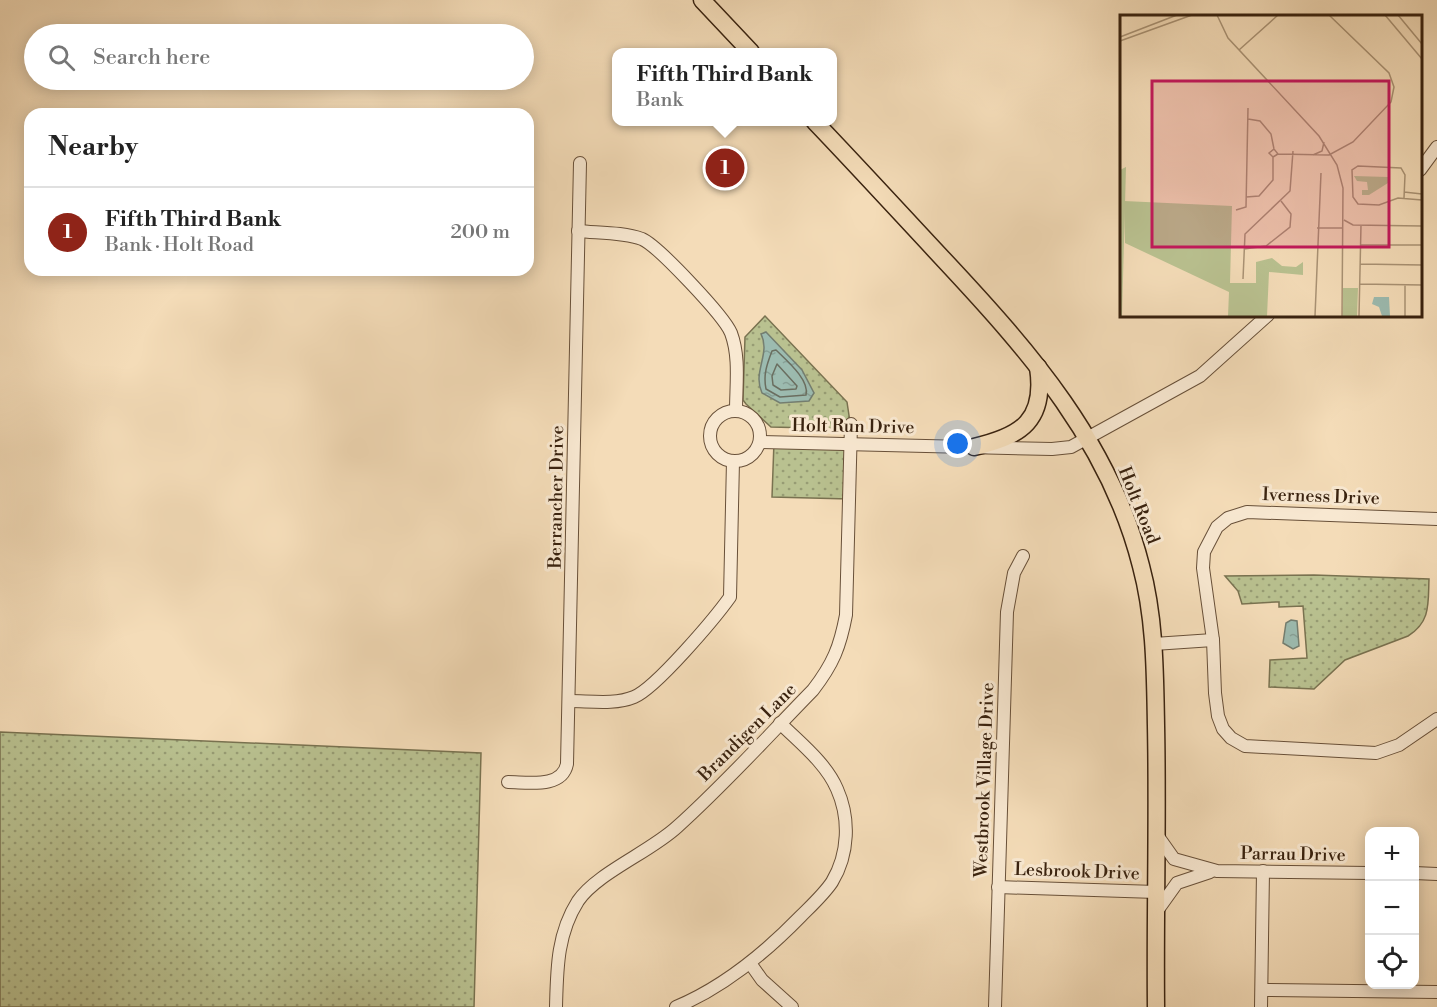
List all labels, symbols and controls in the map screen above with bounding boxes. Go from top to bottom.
inset map [1120,15,1422,316]
search box [24,24,534,90]
icon: search [45,41,78,74]
text: Search here [93,44,210,71]
popup [612,48,837,126]
text: Fifth Third Bank [636,61,813,88]
text: Bank [636,88,683,113]
text: Nearby [48,131,138,163]
pin: 1 [706,146,744,190]
text: Fifth Third Bank [105,206,281,233]
text: 1 [63,220,72,245]
text: 200 m [450,220,510,245]
text: Bank · Holt Road [105,233,254,258]
street label: Holt Run Drive [791,414,915,439]
street label: Berrancher Drive [544,425,569,570]
your location [943,429,972,458]
street label: Holt Road [1113,463,1165,548]
street label: Iverness Drive [1262,483,1380,510]
street label: Brandigen Lane [693,678,801,787]
street label: Westbrook Village Drive [970,682,999,879]
map controls [1365,827,1419,989]
button: + [1365,827,1419,881]
street label: Parrau Drive [1240,842,1346,867]
street label: Lesbrook Drive [1014,858,1140,885]
button: − [1365,881,1419,935]
button: locate [1365,935,1419,989]

